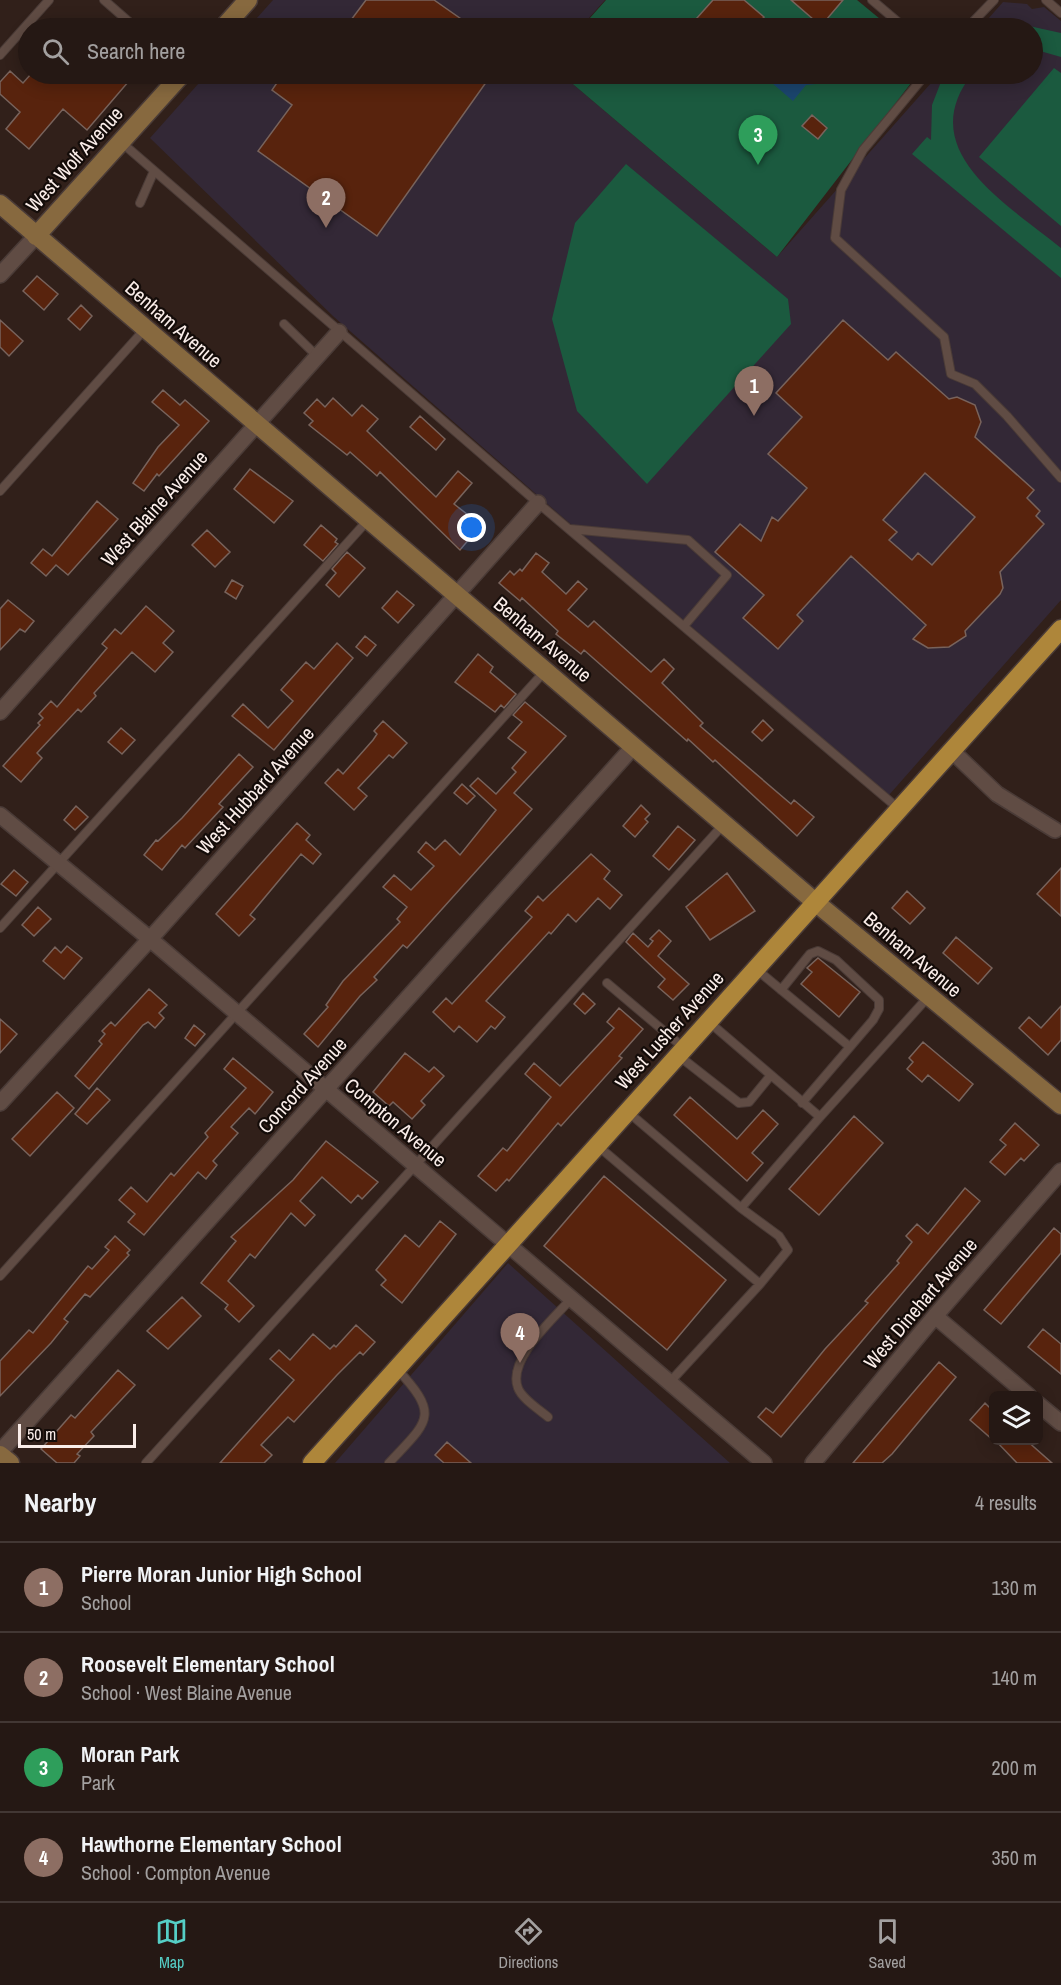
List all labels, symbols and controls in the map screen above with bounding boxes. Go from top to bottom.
search box [18,18,1043,84]
icon: search [39,35,72,68]
text: Search here [87,36,185,66]
street label: West Wolf Avenue [19,100,129,218]
pin: 3 [738,116,777,165]
pin: 2 [306,178,346,228]
street label: Benham Avenue [120,274,228,374]
pin: 1 [734,366,774,416]
street label: West Blaine Avenue [95,444,213,572]
your location [457,513,486,542]
street label: Benham Avenue [488,590,598,688]
street label: West Hubbard Avenue [190,720,320,860]
street label: Benham Avenue [858,905,968,1003]
street label: West Lusher Avenue [609,965,729,1095]
street label: Concord Avenue [251,1031,353,1139]
street label: Compton Avenue [339,1071,453,1173]
street label: West Dinehart Avenue [857,1232,983,1374]
pin: 4 [500,1314,540,1363]
map controls [989,1391,1043,1445]
button: layers [989,1391,1043,1445]
scale bar [18,1421,136,1448]
text: 50 m [27,1423,56,1445]
text: Nearby [24,1485,96,1520]
text: 4 results [975,1489,1037,1516]
text: Pierre Moran Junior High School [81,1559,362,1589]
text: 1 [39,1574,48,1601]
text: 130 m [991,1574,1037,1601]
text: School [81,1589,131,1616]
text: Roosevelt Elementary School [81,1649,335,1679]
text: 2 [39,1664,48,1691]
text: 140 m [991,1664,1037,1691]
text: School · West Blaine Avenue [81,1679,292,1706]
text: Moran Park [81,1739,179,1769]
text: 3 [39,1754,48,1781]
text: 200 m [991,1754,1037,1781]
text: Park [81,1769,115,1796]
text: Hawthorne Elementary School [81,1829,342,1859]
text: 4 [39,1844,48,1871]
text: 350 m [991,1844,1037,1871]
text: School · Compton Avenue [81,1859,270,1886]
tab: Map [155,1915,188,1973]
tab: Directions [498,1915,558,1973]
tab: Saved [869,1915,906,1973]

